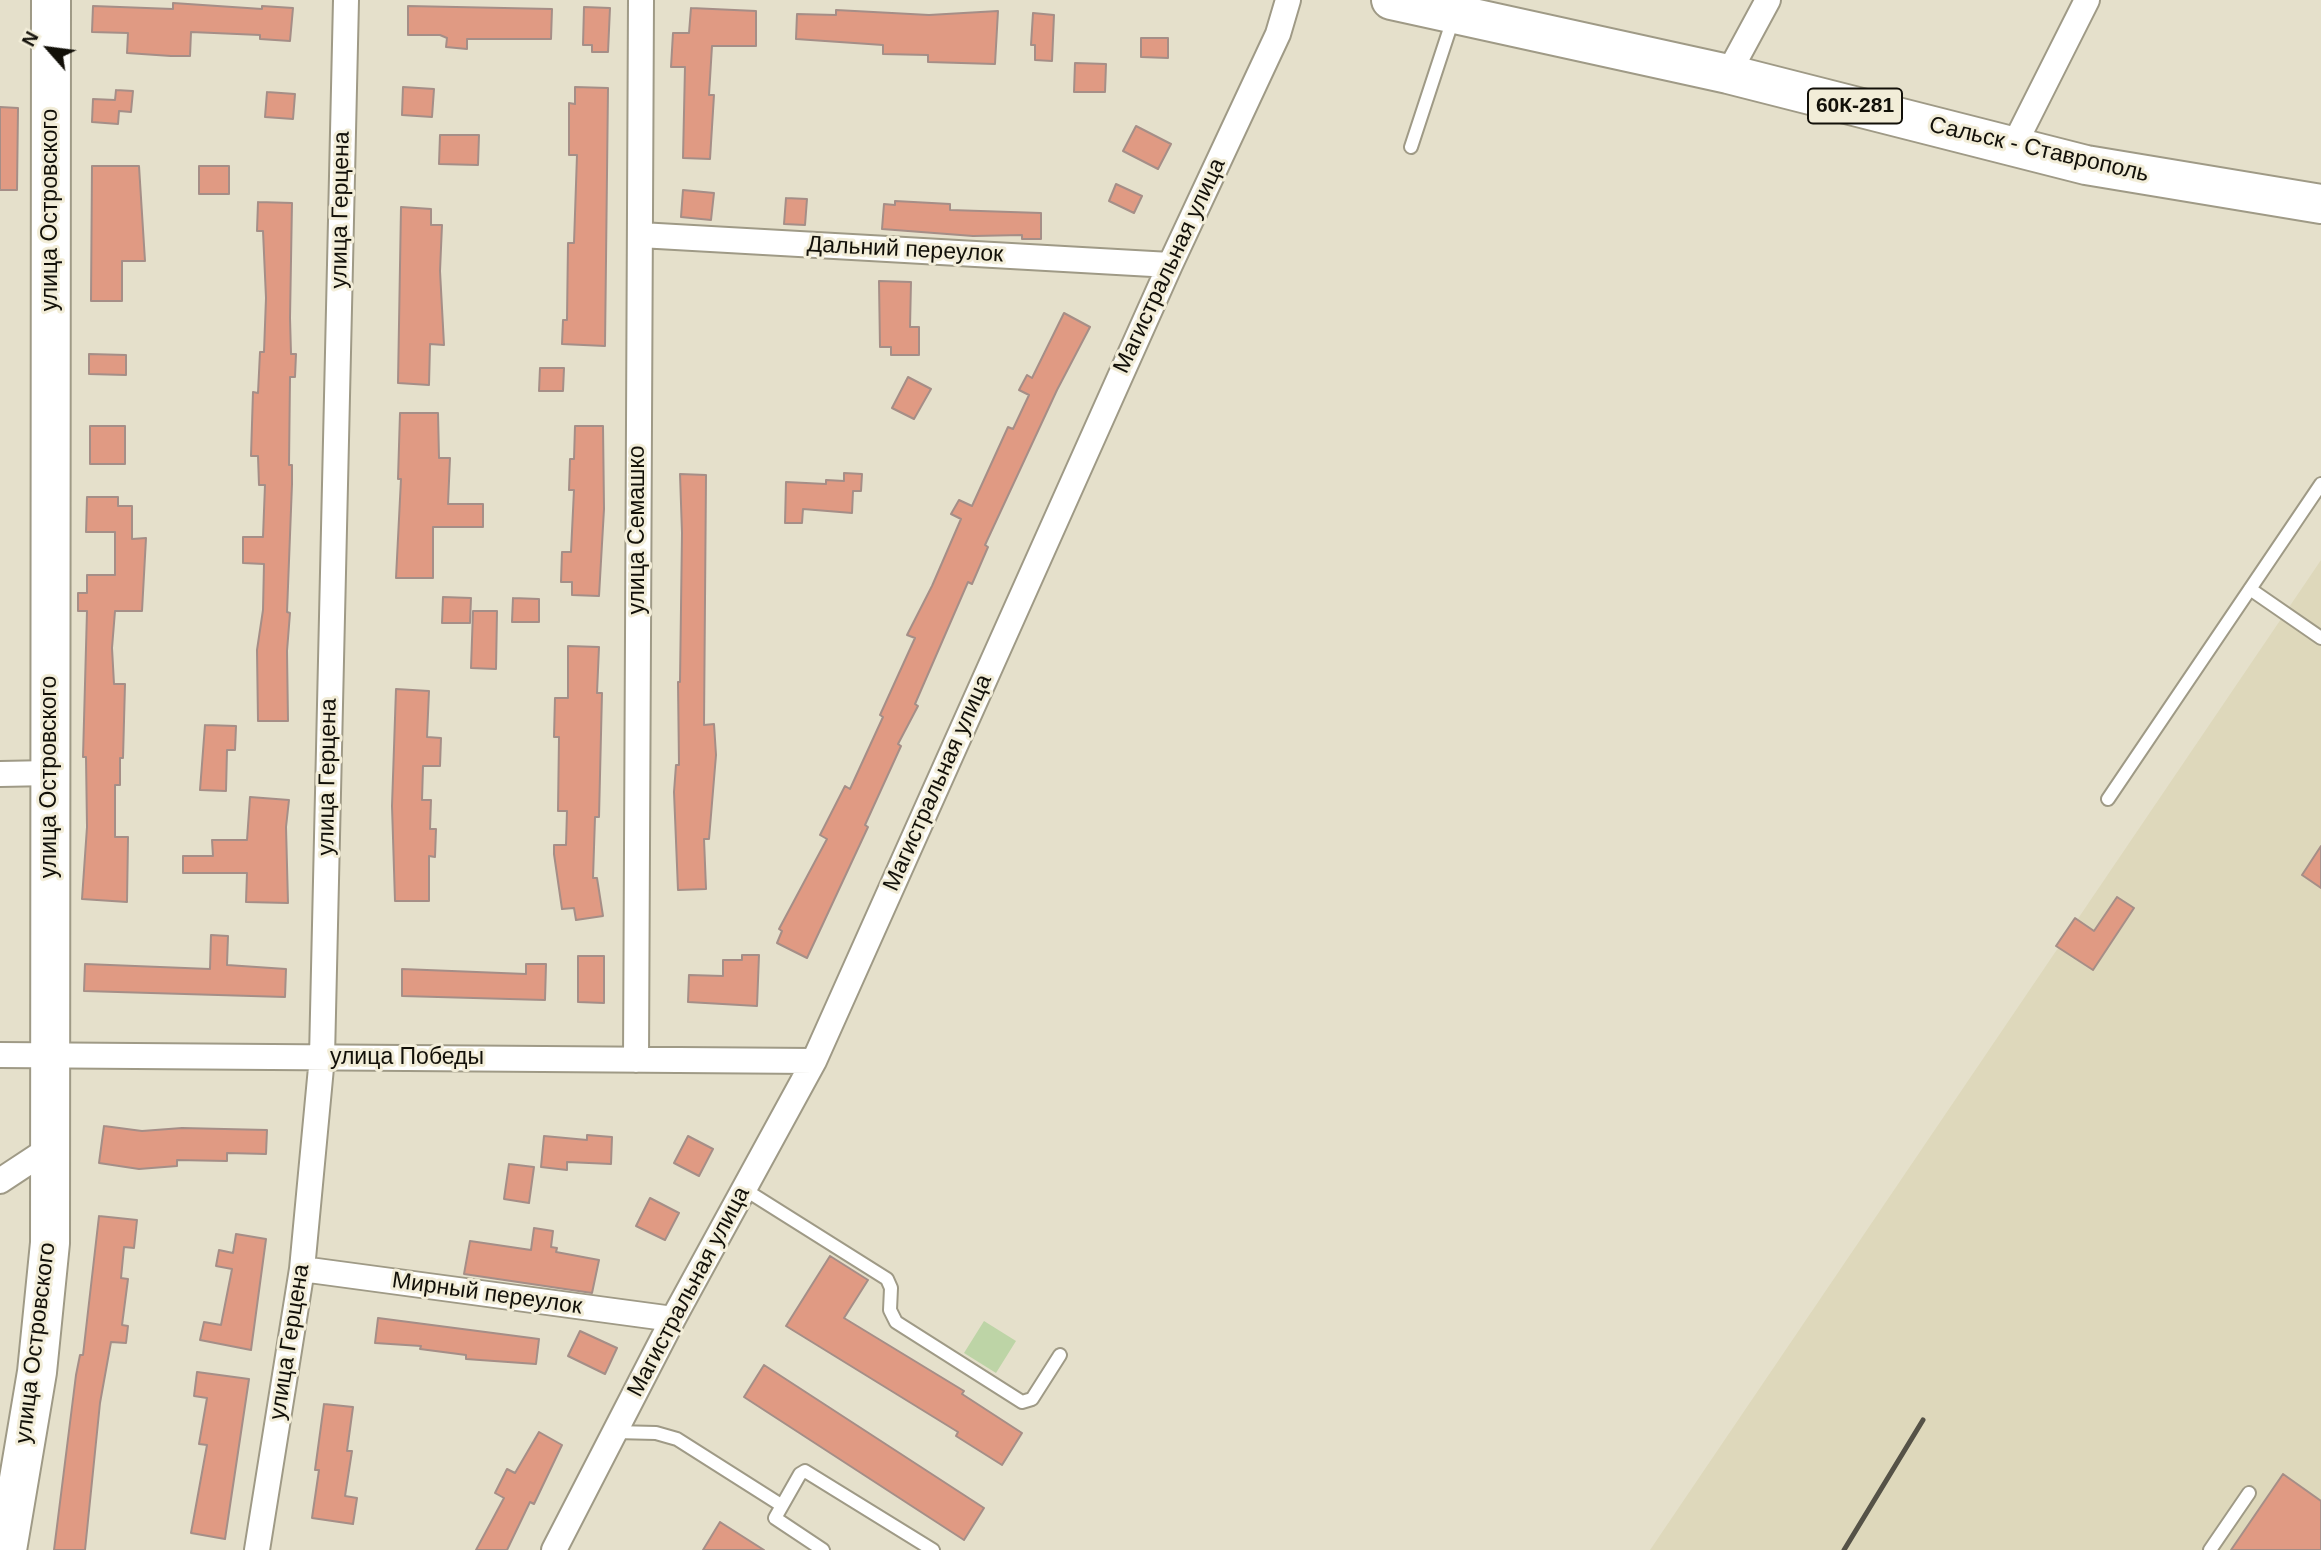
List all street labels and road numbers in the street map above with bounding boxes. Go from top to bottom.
road number: 60К-281 [1808,88,1902,124]
street label: улица Островского [37,109,65,311]
street label: Сальск - Ставрополь [1926,111,2152,189]
street label: улица Герцена [326,131,356,289]
street label: Магистральная улица [1108,154,1232,378]
street label: Дальний переулок [806,231,1004,269]
street label: улица Семашко [624,445,652,615]
street label: Магистральная улица [878,670,998,896]
street label: улица Островского [36,676,64,878]
street label: улица Герцена [313,698,343,856]
street label: улица Победы [330,1044,484,1072]
street label: Магистральная улица [622,1182,756,1402]
street label: улица Островского [10,1241,62,1445]
street label: улица Герцена [264,1262,316,1422]
street label: Мирный переулок [390,1267,584,1321]

